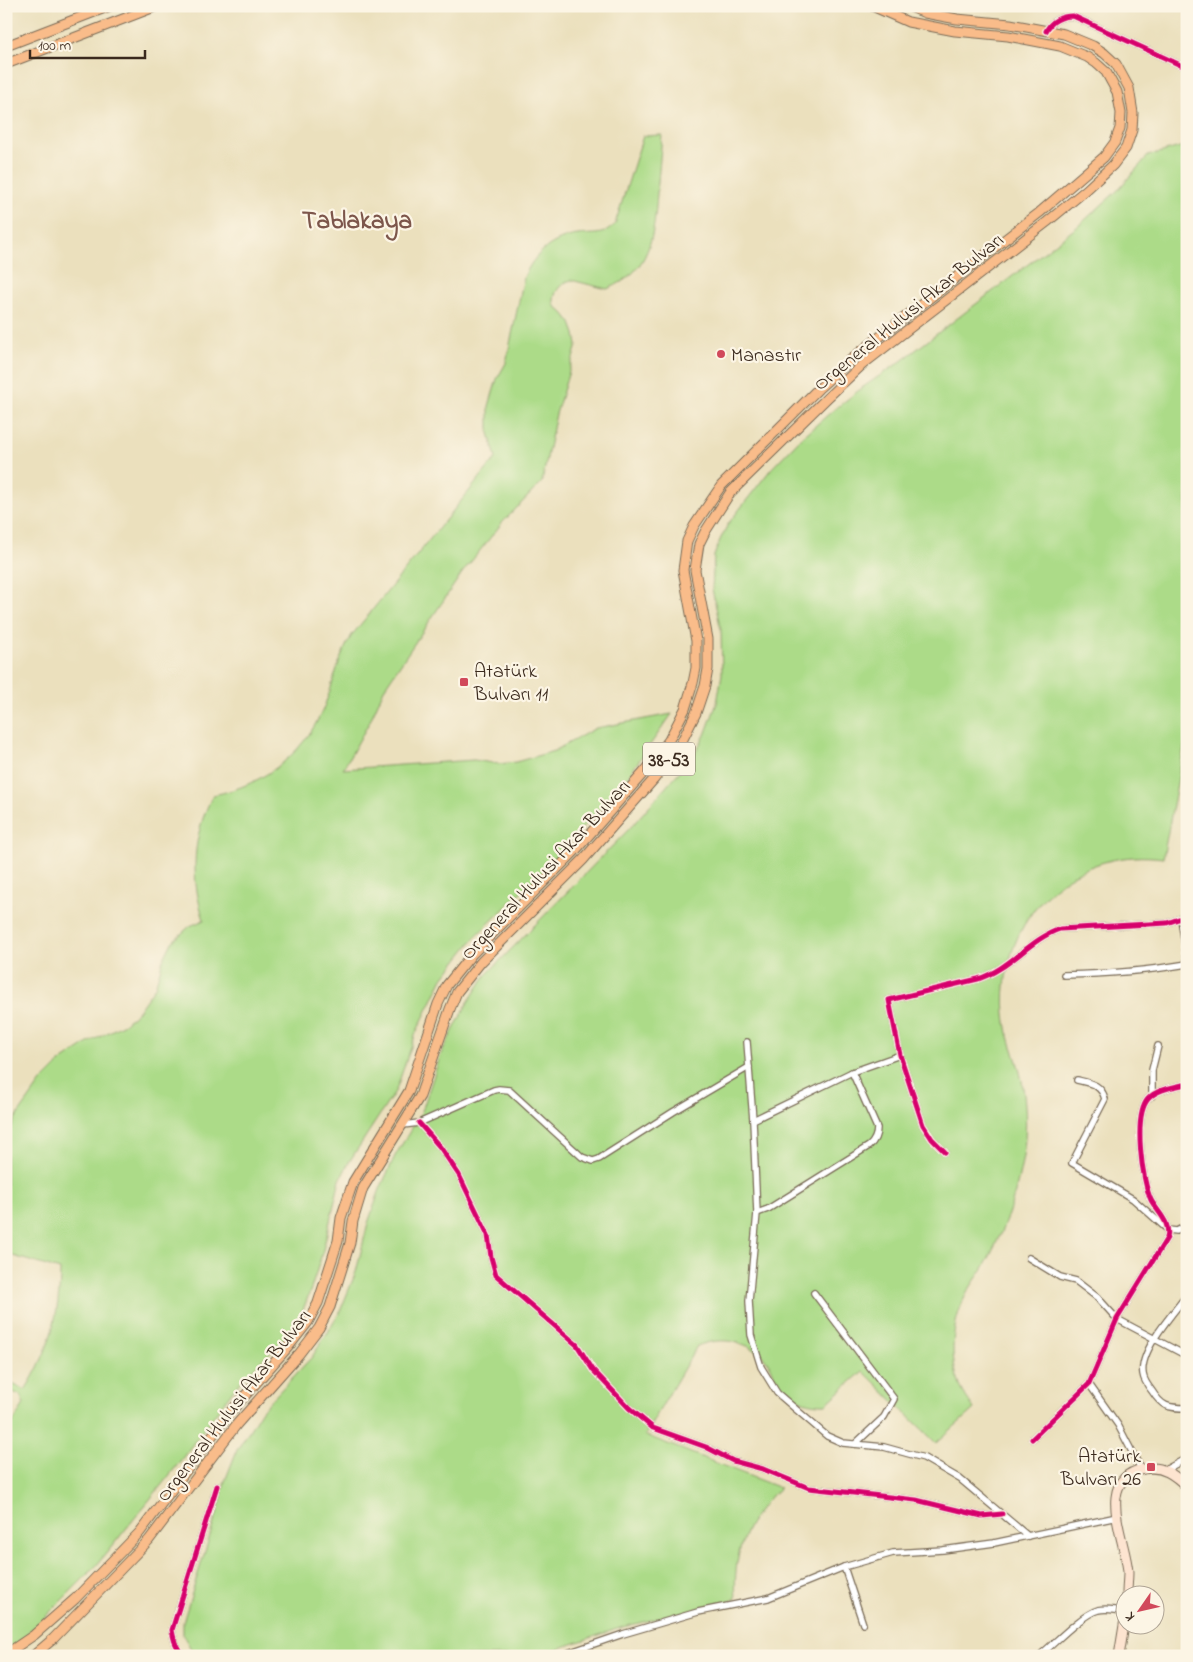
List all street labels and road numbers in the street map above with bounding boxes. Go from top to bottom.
street label: Orgeneral Hulusi Akar Bulvarı [808,227,1012,400]
road number: 38-53 [643,742,695,776]
street label: Orgeneral Hulusi Akar Bulvarı [455,774,639,968]
street label: Orgeneral Hulusi Akar Bulvarı [150,1304,320,1510]

